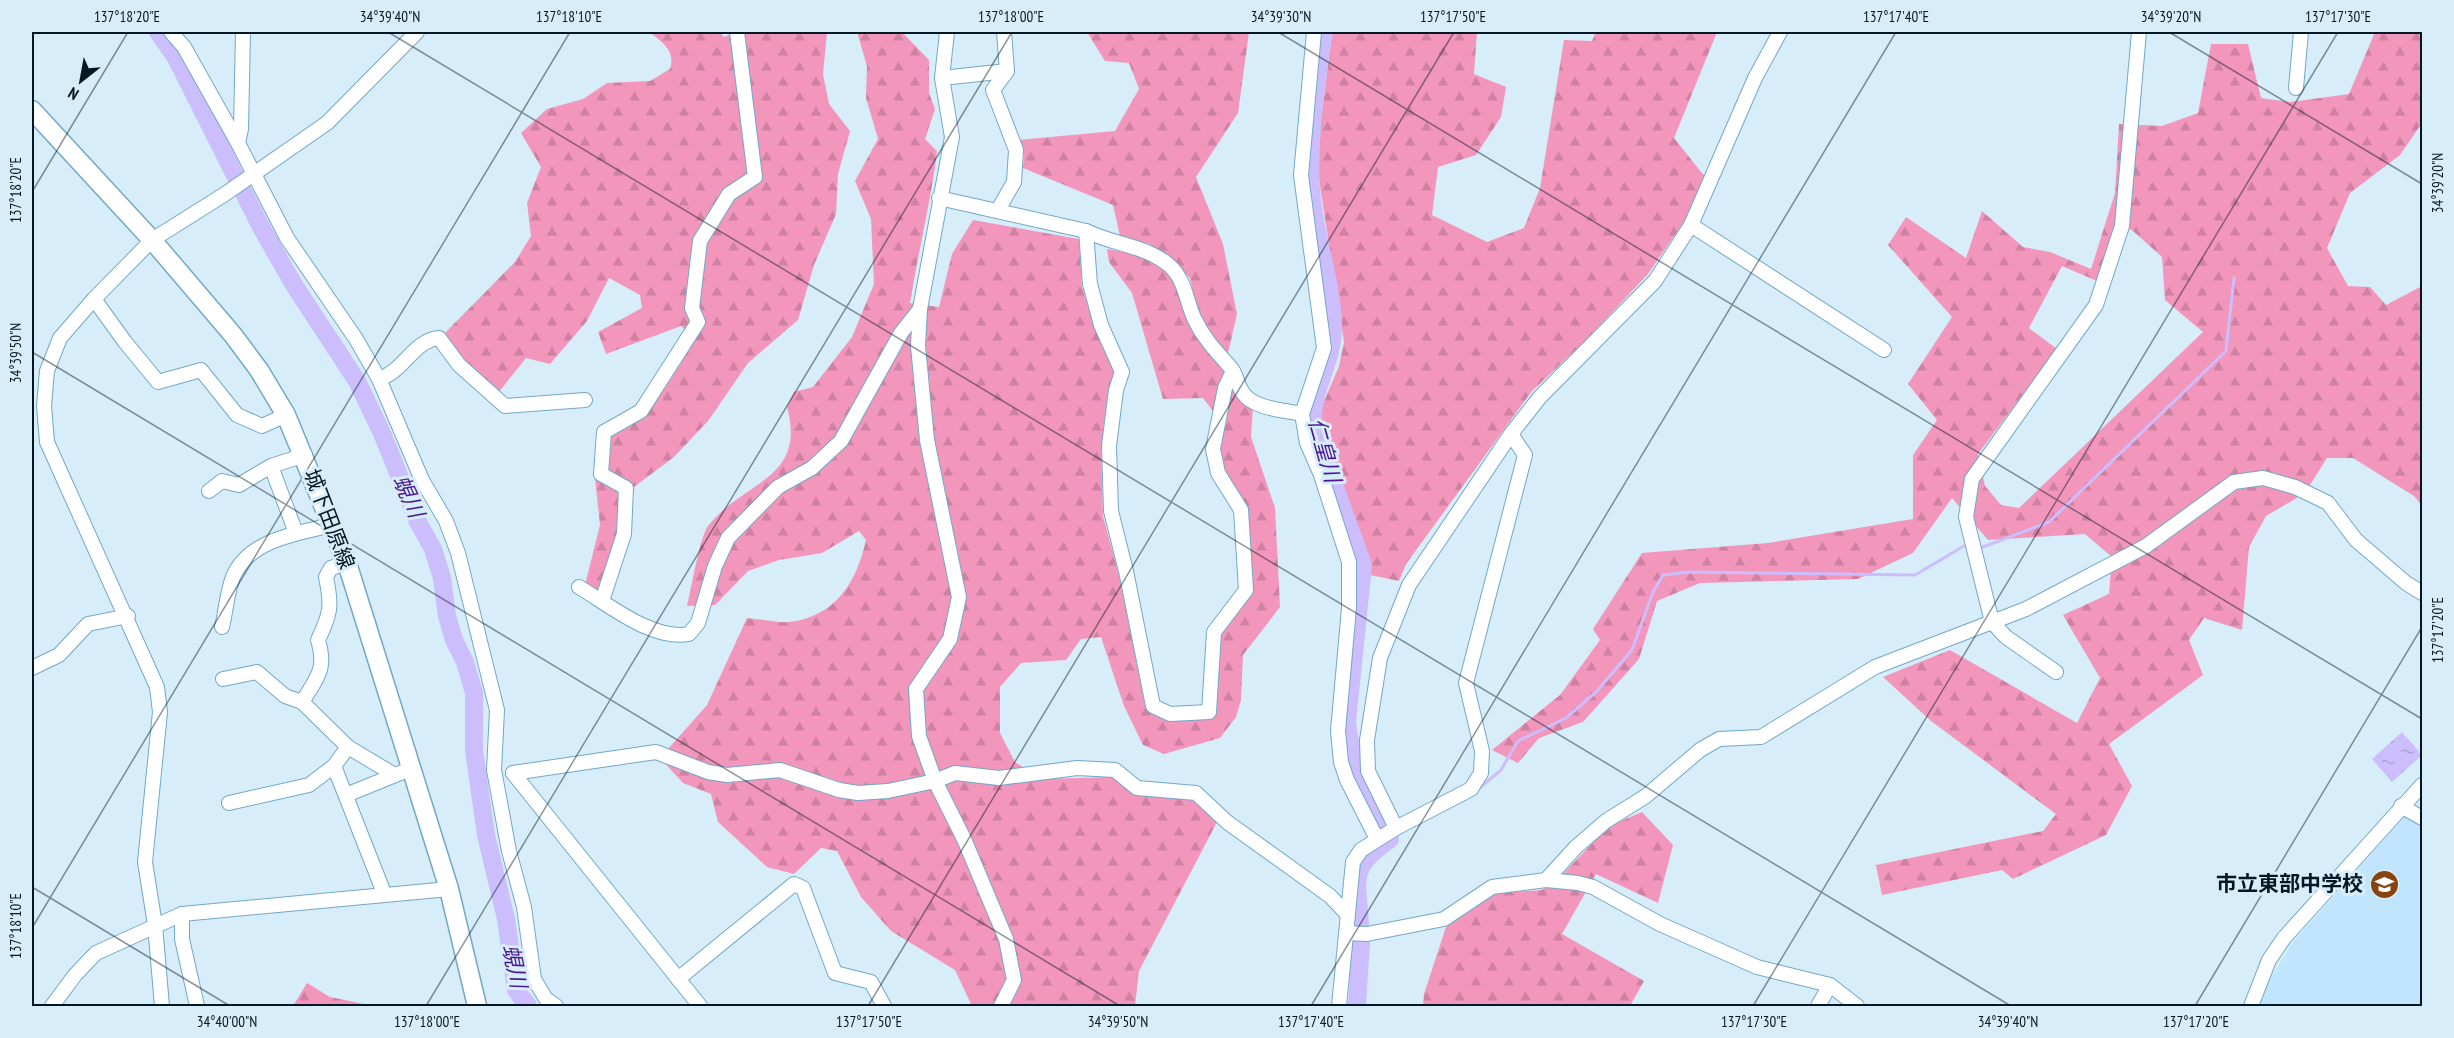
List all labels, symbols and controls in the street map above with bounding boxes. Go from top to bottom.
text: 137°18'20"E [94,7,160,26]
text: 34°39'40"N [360,7,420,26]
text: 137°18'10"E [536,7,602,26]
text: 137°18'00"E [978,7,1044,26]
text: 34°39'30"N [1251,7,1311,26]
text: 137°17'50"E [1420,7,1486,26]
text: 137°17'40"E [1863,7,1929,26]
text: 34°39'20"N [2141,7,2201,26]
text: 137°17'30"E [2305,7,2371,26]
north arrow [51,51,111,111]
text: N [64,83,82,105]
text: 34°39'20"N [2428,153,2447,213]
text: 137°18'20"E [6,157,25,223]
text: 34°39'50"N [6,323,25,383]
water label: 仁皇川 [1302,414,1348,487]
street label: 城下田原線 [298,465,361,573]
water label: 蜆川 [387,470,432,524]
text: 137°17'20"E [2428,597,2447,663]
school or university icon: 市立東部中学校 [2368,868,2400,900]
place label: 市立東部中学校 [2216,870,2363,897]
text: 137°18'10"E [6,893,25,959]
water label: 蜆川 [497,942,534,992]
text: 34°40'00"N [197,1012,257,1031]
text: 137°18'00"E [394,1012,460,1031]
text: 137°17'50"E [836,1012,902,1031]
text: 34°39'50"N [1088,1012,1148,1031]
text: 137°17'40"E [1278,1012,1344,1031]
text: 137°17'30"E [1721,1012,1787,1031]
text: 34°39'40"N [1978,1012,2038,1031]
text: 137°17'20"E [2163,1012,2229,1031]

